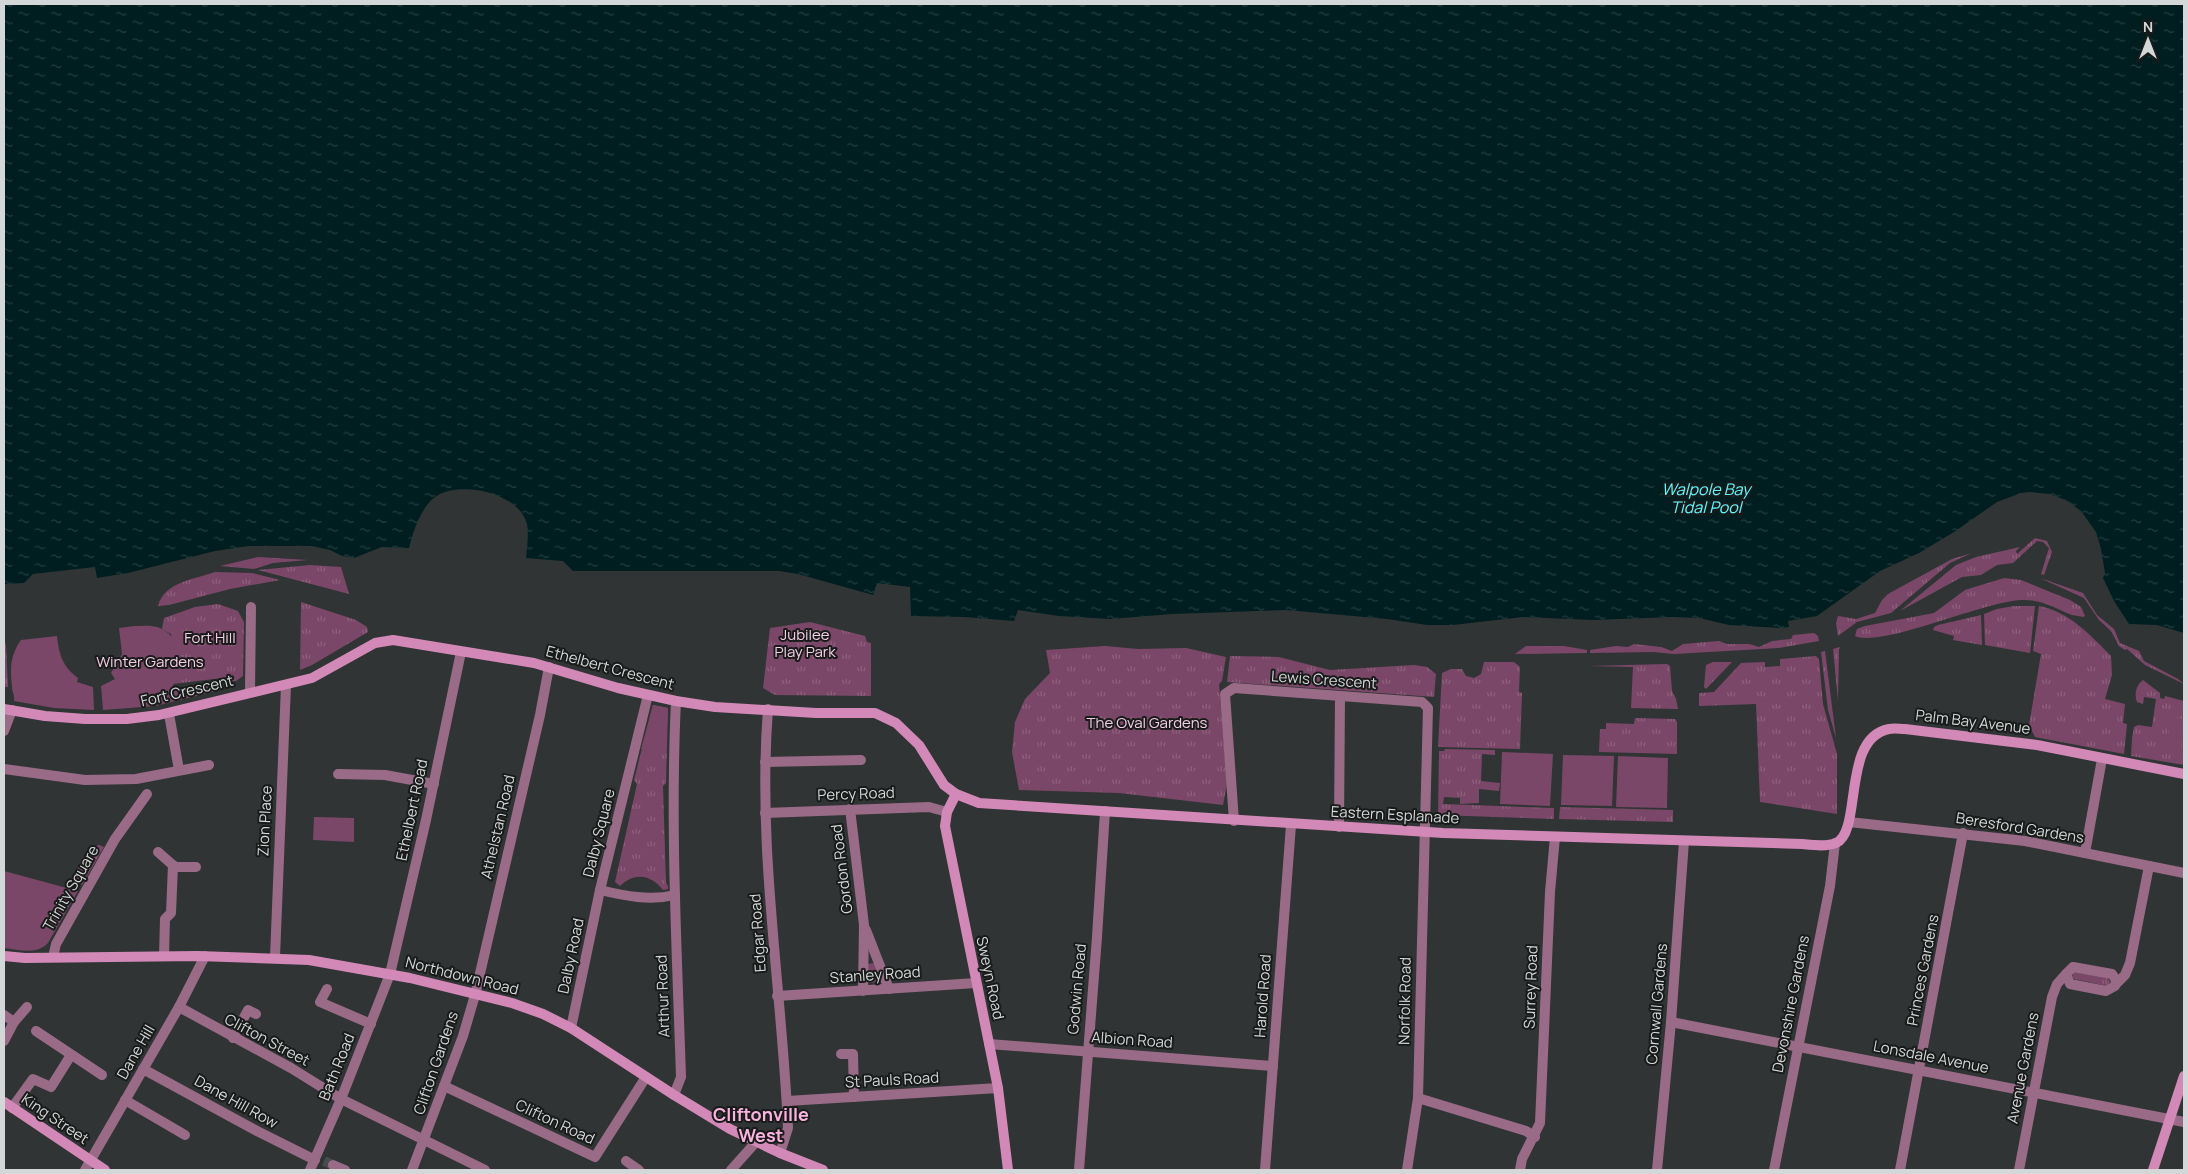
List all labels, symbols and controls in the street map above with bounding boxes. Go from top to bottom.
north arrow [2123,15,2173,65]
text: N [2143,17,2153,36]
water label: Walpole Bay Tidal Pool [1662,478,1753,518]
park label: Jubilee Play Park [774,624,836,662]
park label: Fort Hill [184,627,236,648]
street label: Ethelbert Crescent [544,640,677,695]
park label: Winter Gardens [96,651,204,672]
street label: Lewis Crescent [1270,665,1378,694]
street label: Fort Crescent [138,670,235,711]
street label: Palm Bay Avenue [1914,704,2032,739]
park label: The Oval Gardens [1087,712,1208,733]
street label: Ethelbert Road [390,757,433,863]
street label: Athelstan Road [475,773,520,881]
street label: Percy Road [817,782,895,805]
street label: Zion Place [252,785,277,857]
street label: Dalby Square [577,786,620,879]
street label: Eastern Esplanade [1330,801,1460,828]
street label: Beresford Gardens [1955,807,2086,848]
street label: Gordon Road [826,823,857,915]
street label: Trinity Square [38,841,104,934]
street label: Edgar Road [744,893,771,973]
street label: Princes Gardens [1901,912,1944,1027]
street label: Dalby Road [552,916,589,996]
street label: Devonshire Gardens [1767,933,1814,1074]
street label: Sweyn Road [971,934,1010,1021]
street label: Cornwall Gardens [1641,942,1672,1065]
street label: Godwin Road [1062,943,1091,1035]
street label: Surrey Road [1519,945,1542,1029]
street label: Northdown Road [403,951,521,1000]
street label: Harold Road [1249,953,1276,1038]
street label: Arthur Road [651,954,674,1038]
street label: Norfolk Road [1393,957,1416,1045]
street label: Stanley Road [829,961,921,988]
street label: Clifton Street [221,1008,313,1071]
street label: Clifton Gardens [408,1008,463,1117]
street label: Avenue Gardens [2001,1010,2044,1125]
street label: Dane Hill [112,1021,160,1083]
street label: Albion Road [1091,1026,1174,1053]
street label: Bath Road [314,1030,360,1104]
street label: Lonsdale Avenue [1872,1035,1991,1078]
street label: St Pauls Road [844,1067,940,1092]
street label: Dane Hill Row [191,1070,282,1133]
street label: King Street [17,1088,93,1149]
street label: Clifton Road [512,1094,598,1149]
district label: Cliftonville West [713,1102,809,1147]

